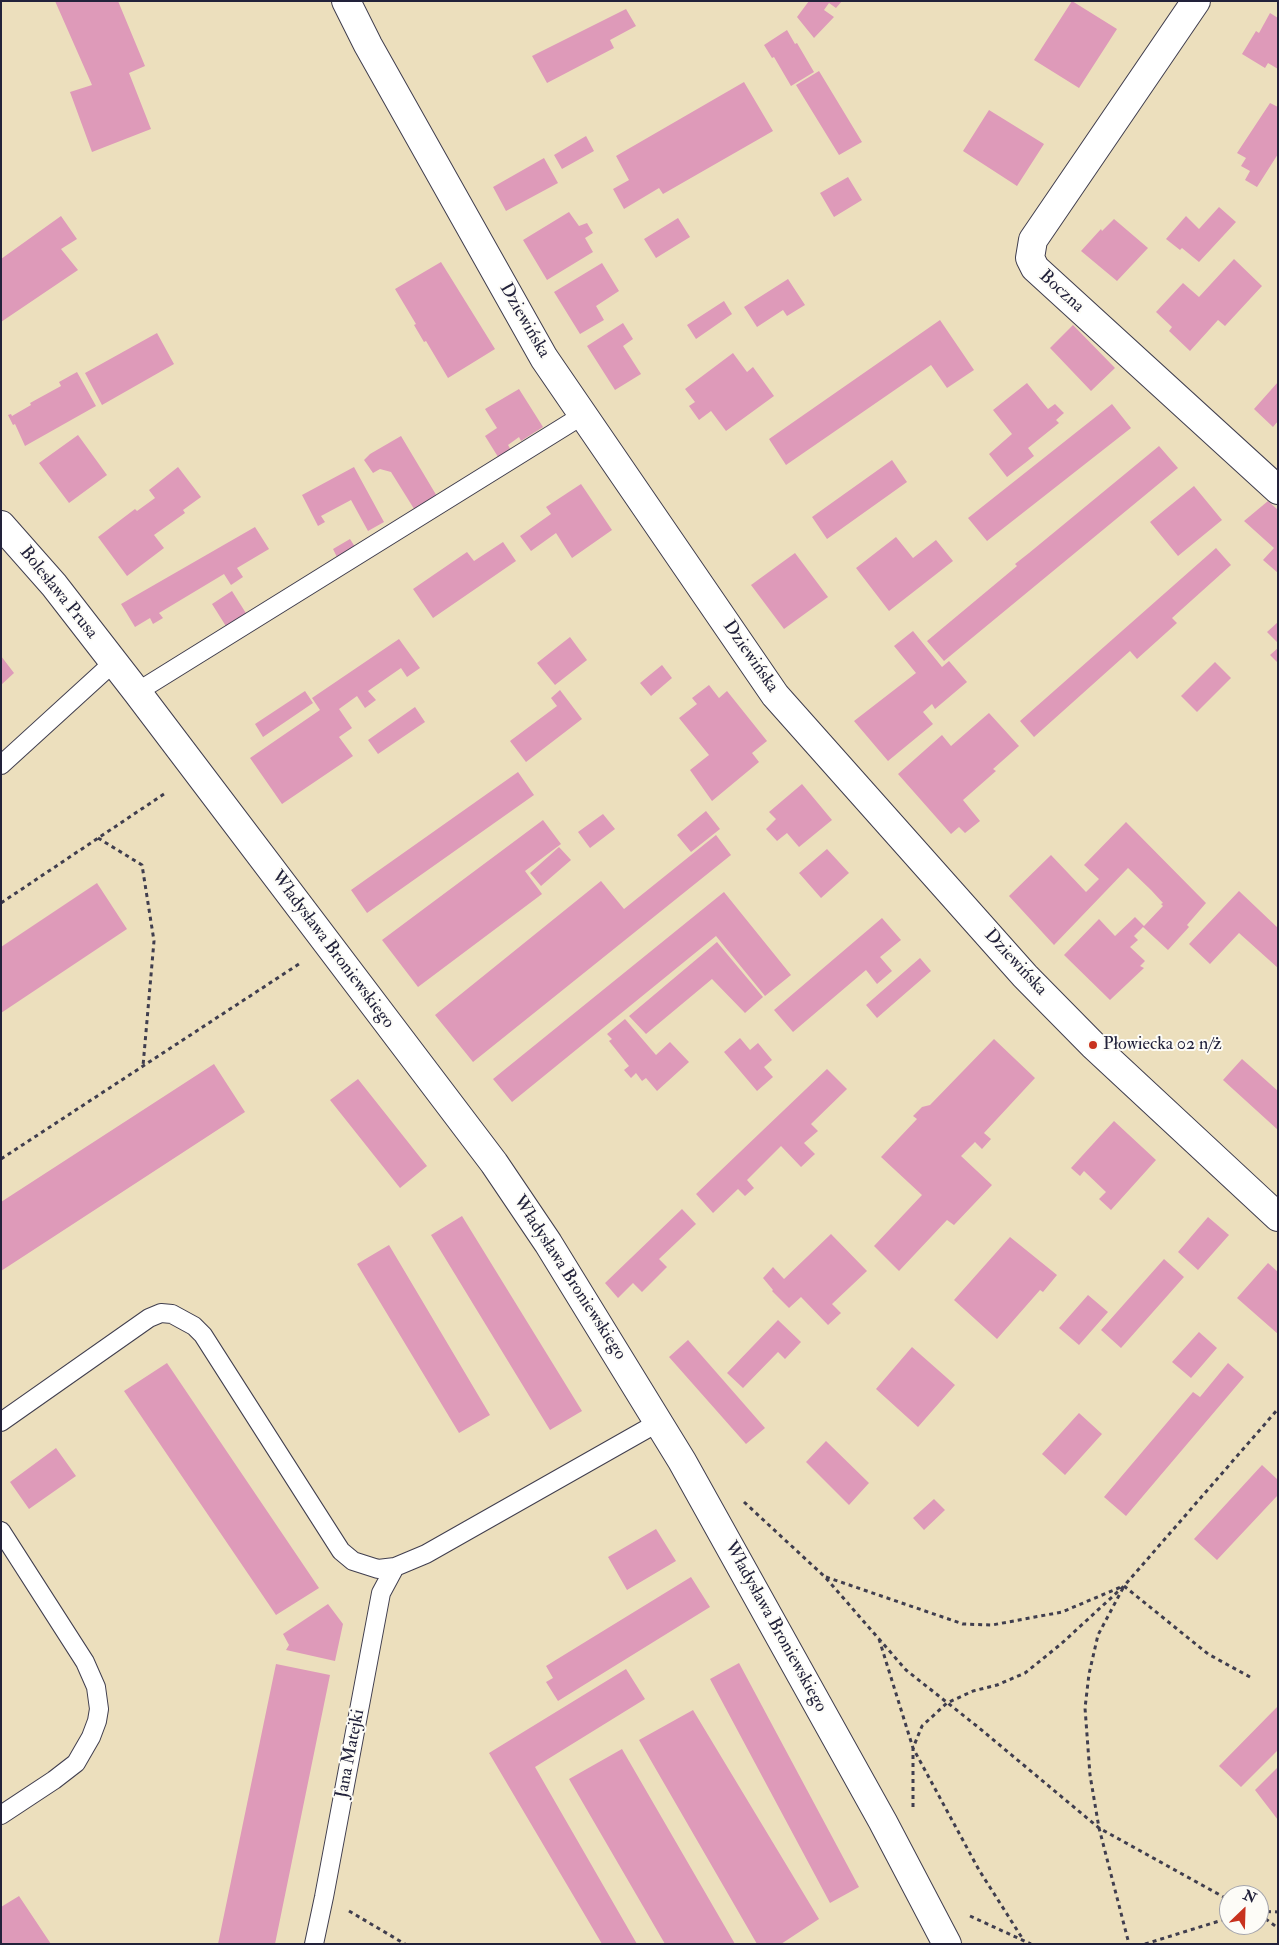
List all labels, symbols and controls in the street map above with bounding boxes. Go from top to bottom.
street label: Boczna [1034,266,1088,318]
street label: Dziewińska [494,280,554,362]
street label: Bolesława Prusa [14,542,102,644]
street label: Dziewińska [717,617,783,697]
street label: Władysława Broniewskiego [266,867,398,1033]
street label: Dziewińska [979,925,1051,1001]
place label: Płowiecka 02 n/ż [1103,1034,1222,1056]
marker: Płowiecka 02 n/ż [1087,1039,1099,1051]
street label: Władysława Broniewskiego [508,1192,630,1364]
street label: Władysława Broniewskiego [719,1538,831,1716]
street label: Jana Matejki [332,1708,370,1800]
north arrow [1219,1885,1269,1935]
text: N [1241,1886,1259,1907]

